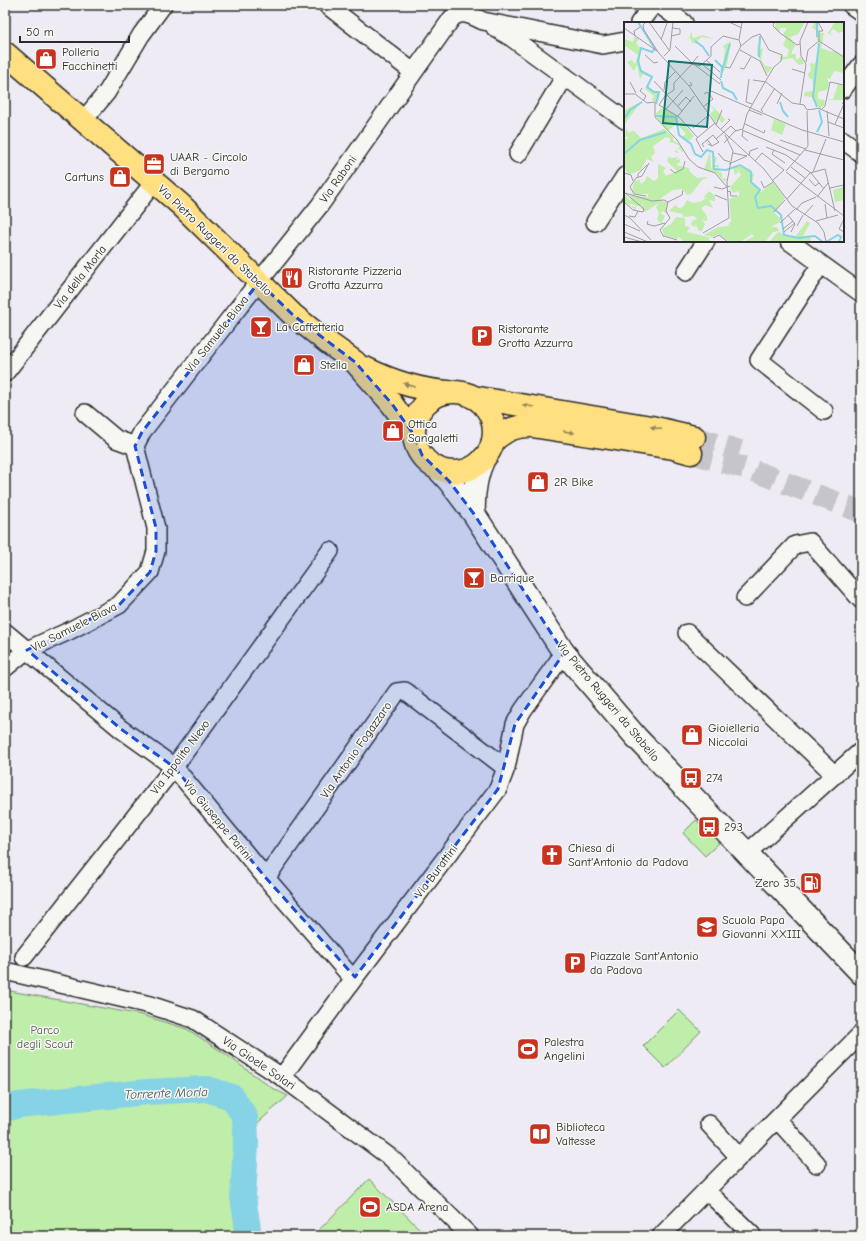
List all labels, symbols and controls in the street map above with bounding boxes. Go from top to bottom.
scale bar [20,18,129,44]
inset map [624,22,844,242]
text: 50 m [26,25,54,39]
place label: Polleria Facchinetti [62,45,117,73]
shop icon: Polleria Facchinetti [33,46,59,72]
place label: UAAR - Circolo di Bergamo [170,150,248,178]
office icon: UAAR - Circolo di Bergamo [141,151,167,177]
street label: Via Raboni [317,153,359,205]
shop icon: Cartuns [107,164,133,190]
place label: Cartuns [64,170,104,184]
street label: Via Pietro Ruggeri da Stabello [155,182,275,298]
street label: Via della Morla [51,242,109,312]
place label: Ristorante Pizzeria Grotta Azzurra [308,264,402,292]
restaurant icon: Ristorante Pizzeria Grotta Azzurra [279,265,305,291]
street label: Via Samuele Biava [182,293,252,375]
bar icon: La Caffetteria [248,314,274,340]
place label: La Caffetteria [276,320,344,334]
place label: Ristorante Grotta Azzurra [498,322,573,350]
parking icon: Ristorante Grotta Azzurra [469,323,495,349]
shop icon: Stella [291,352,317,378]
place label: Stella [320,358,347,372]
one-way arrow [403,382,415,388]
one-way arrow [522,403,534,409]
place label: Ottica Sangaletti [408,417,458,445]
shop icon: Ottica Sangaletti [380,418,406,444]
one-way arrow [650,425,662,431]
one-way arrow [563,429,575,435]
shop icon: 2R Bike [525,469,551,495]
place label: 2R Bike [554,475,593,489]
bar icon: Barrique [461,565,487,591]
place label: Barrique [490,571,534,585]
street label: Via Samuele Biava [29,599,119,655]
street label: Via Pietro Ruggeri da Stabello [553,638,663,764]
street label: Via Antonio Fogazzaro [317,699,395,801]
street label: Via Ippolito Nievo [147,717,213,797]
place label: Gioielleria Niccolai [708,721,759,749]
shop icon: Gioielleria Niccolai [679,722,705,748]
bus stop icon: 274 [678,765,704,791]
place label: 274 [706,771,723,785]
street label: Via Giuseppe Parini [181,777,255,863]
bus stop icon: 293 [696,814,722,840]
place label: 293 [724,820,743,834]
place label: Chiesa di Sant'Antonio da Padova [568,841,689,869]
street label: Via Burattini [412,842,460,900]
church icon: Chiesa di Sant'Antonio da Padova [539,842,565,868]
fuel station icon: Zero 35 [798,870,824,896]
place label: Zero 35 [756,876,796,890]
place label: Scuola Papa Giovanni XXIII [722,913,801,941]
school or university icon: Scuola Papa Giovanni XXIII [694,914,720,940]
place label: Piazzale Sant'Antonio da Padova [590,949,699,977]
parking icon: Piazzale Sant'Antonio da Padova [562,950,588,976]
park label: Parco degli Scout [17,1023,74,1051]
street label: Via Gioele Solari [220,1033,298,1093]
place label: Palestra Angelini [544,1035,585,1063]
sports icon: Palestra Angelini [515,1036,541,1062]
water label: Torrente Morla [124,1084,208,1102]
place label: Biblioteca Valtesse [556,1120,605,1148]
library icon: Biblioteca Valtesse [527,1121,553,1147]
sports icon: ASDA Arena [357,1194,383,1220]
place label: ASDA Arena [386,1200,448,1214]

